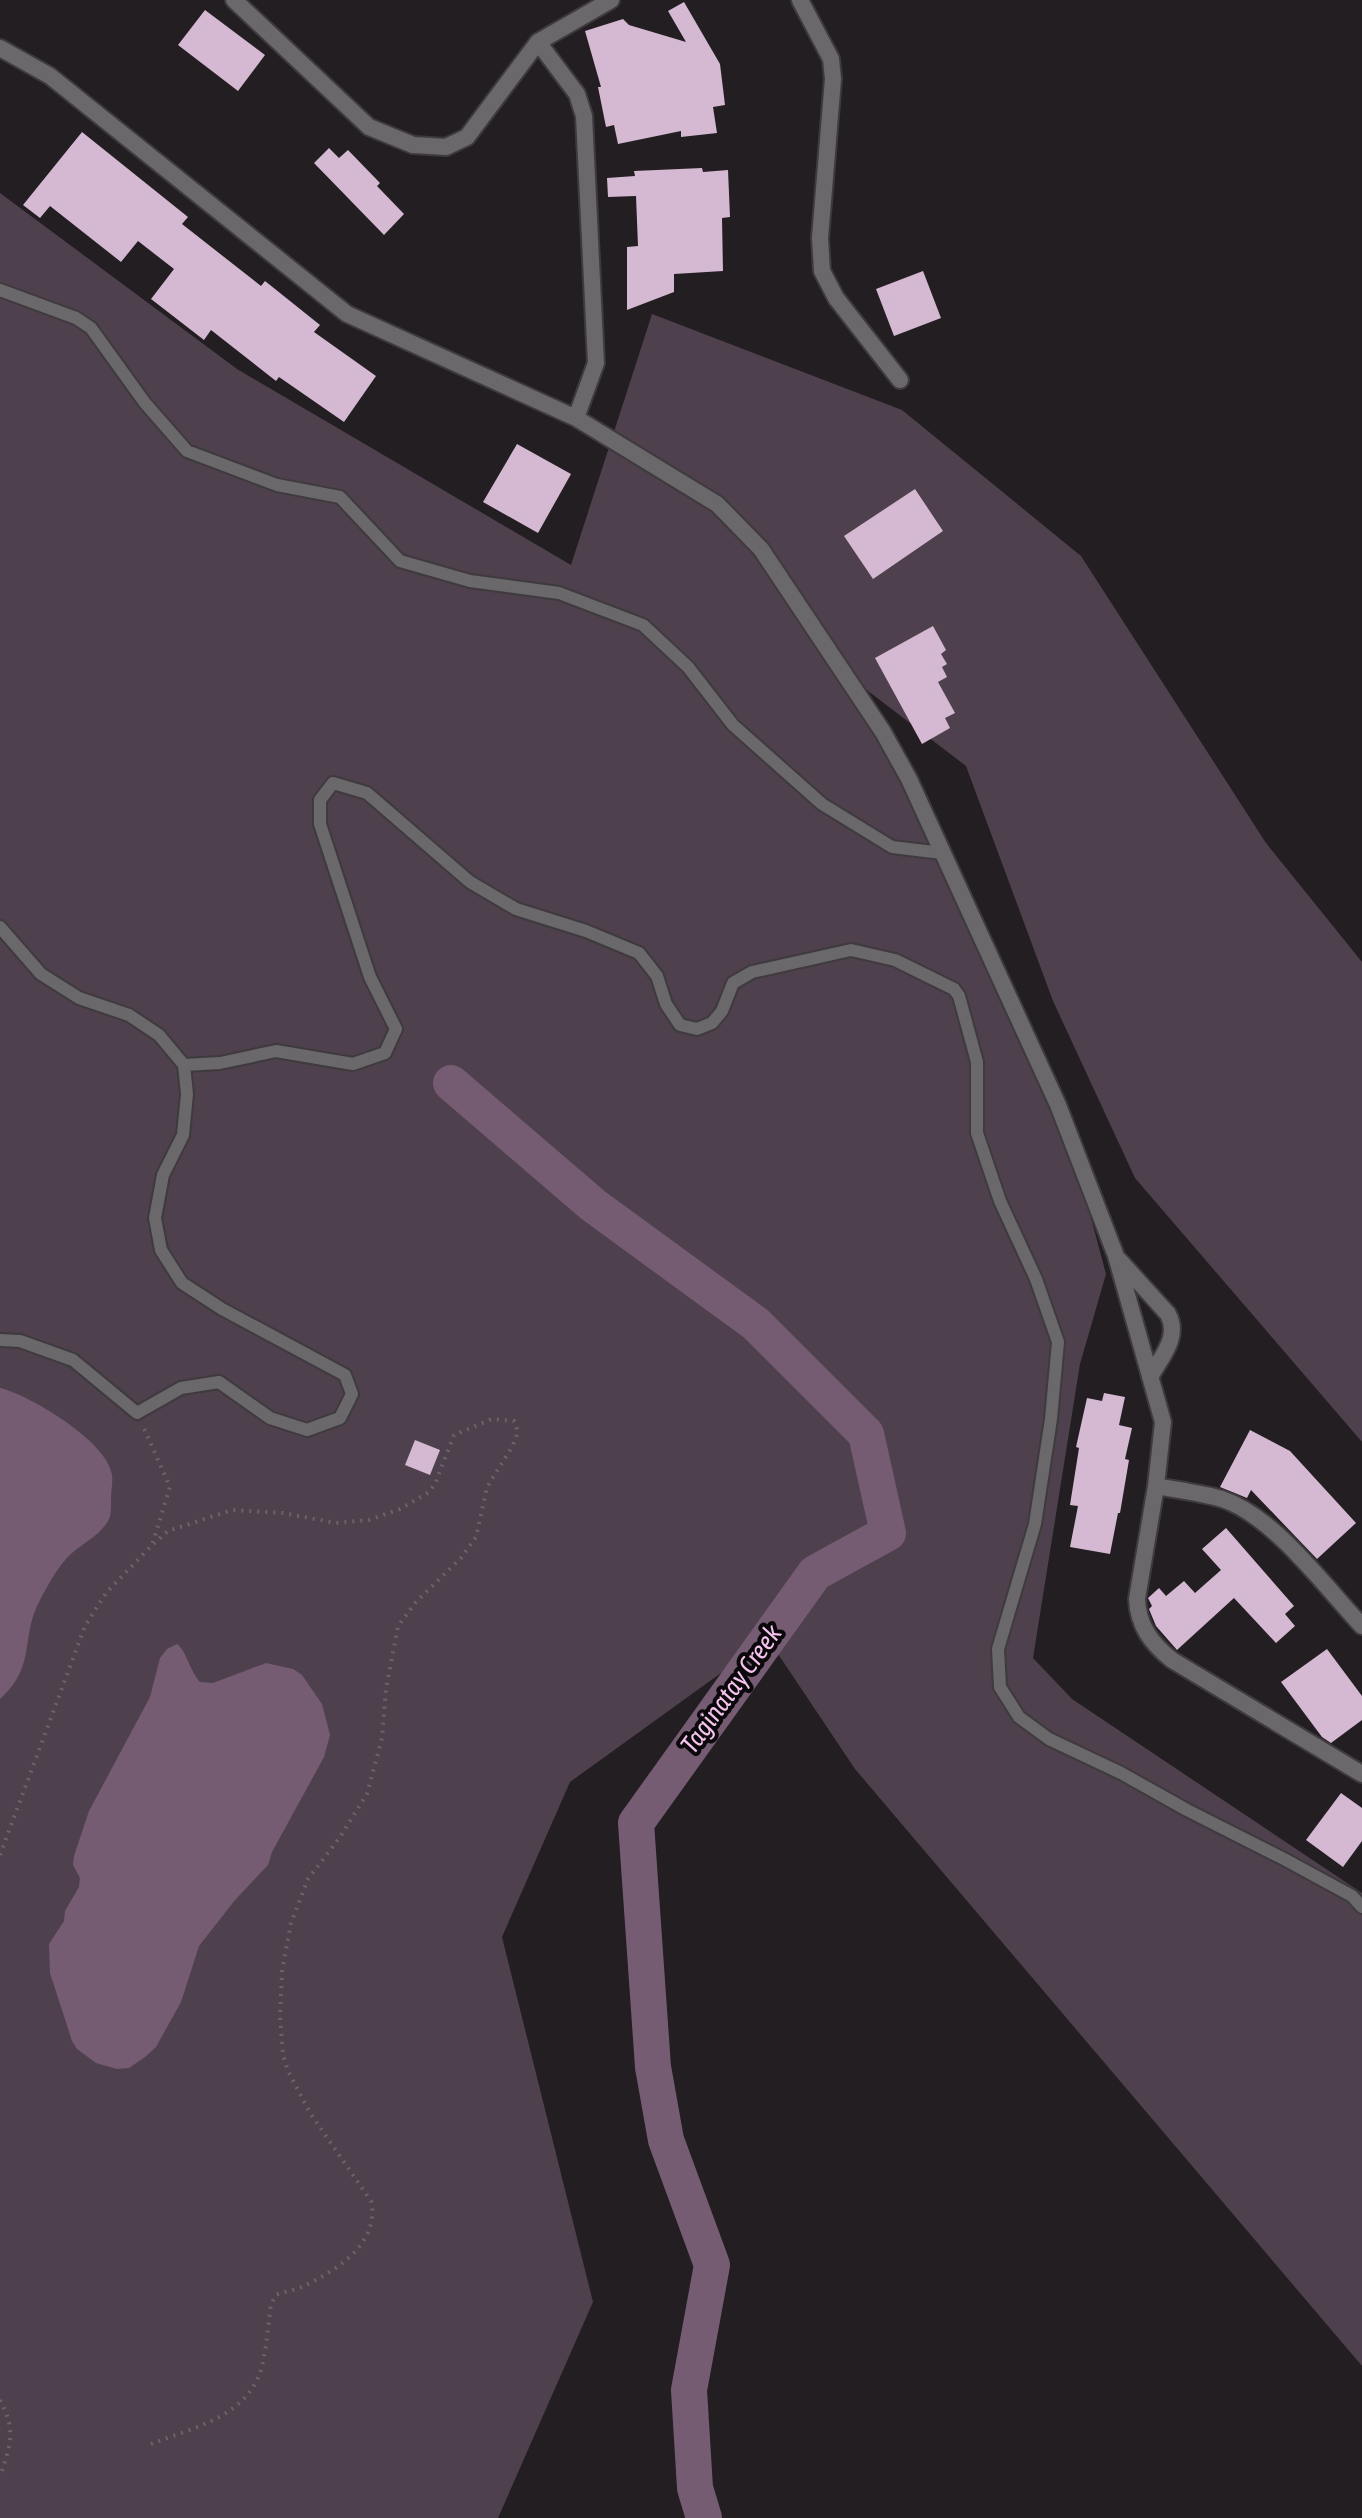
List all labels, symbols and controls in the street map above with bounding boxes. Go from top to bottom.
water label: Taginatay Creek [674,1618,788,1759]

